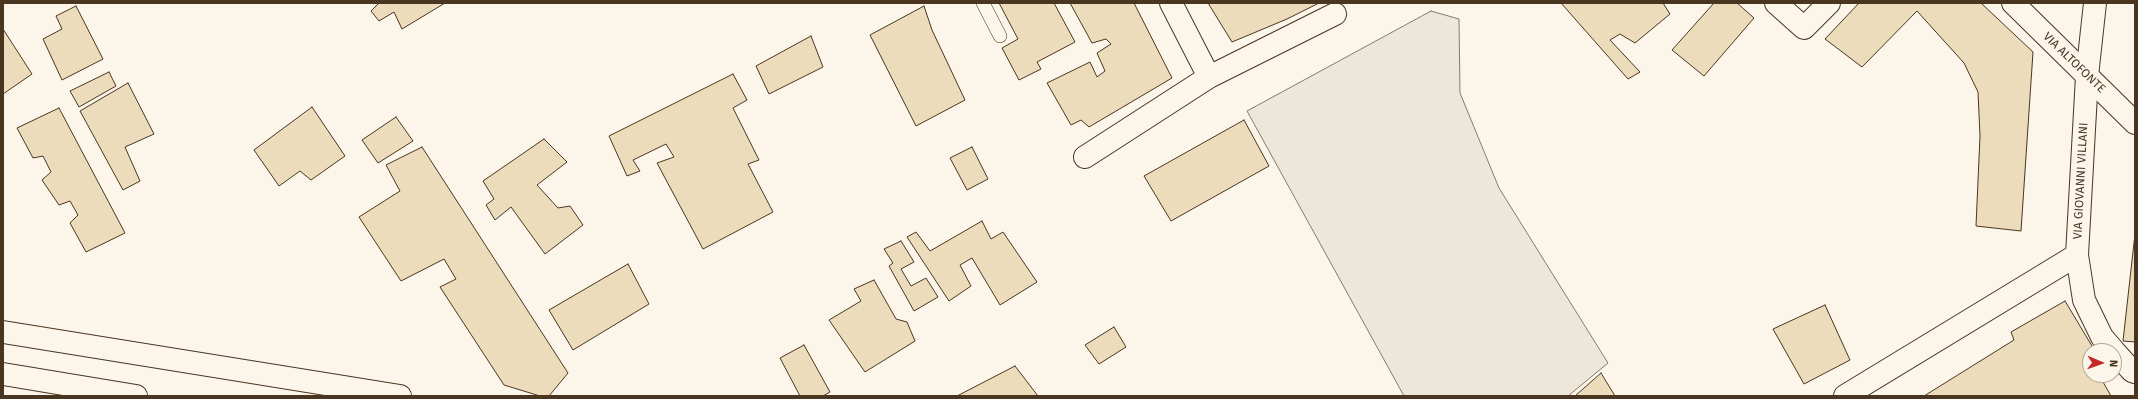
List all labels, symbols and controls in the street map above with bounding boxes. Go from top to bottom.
street label: VIA ALTOFONTE [2040,30,2108,96]
street label: VIA GIOVANNI VILLANI [2071,122,2091,240]
north arrow [2082,343,2122,383]
text: N [2107,360,2120,367]

